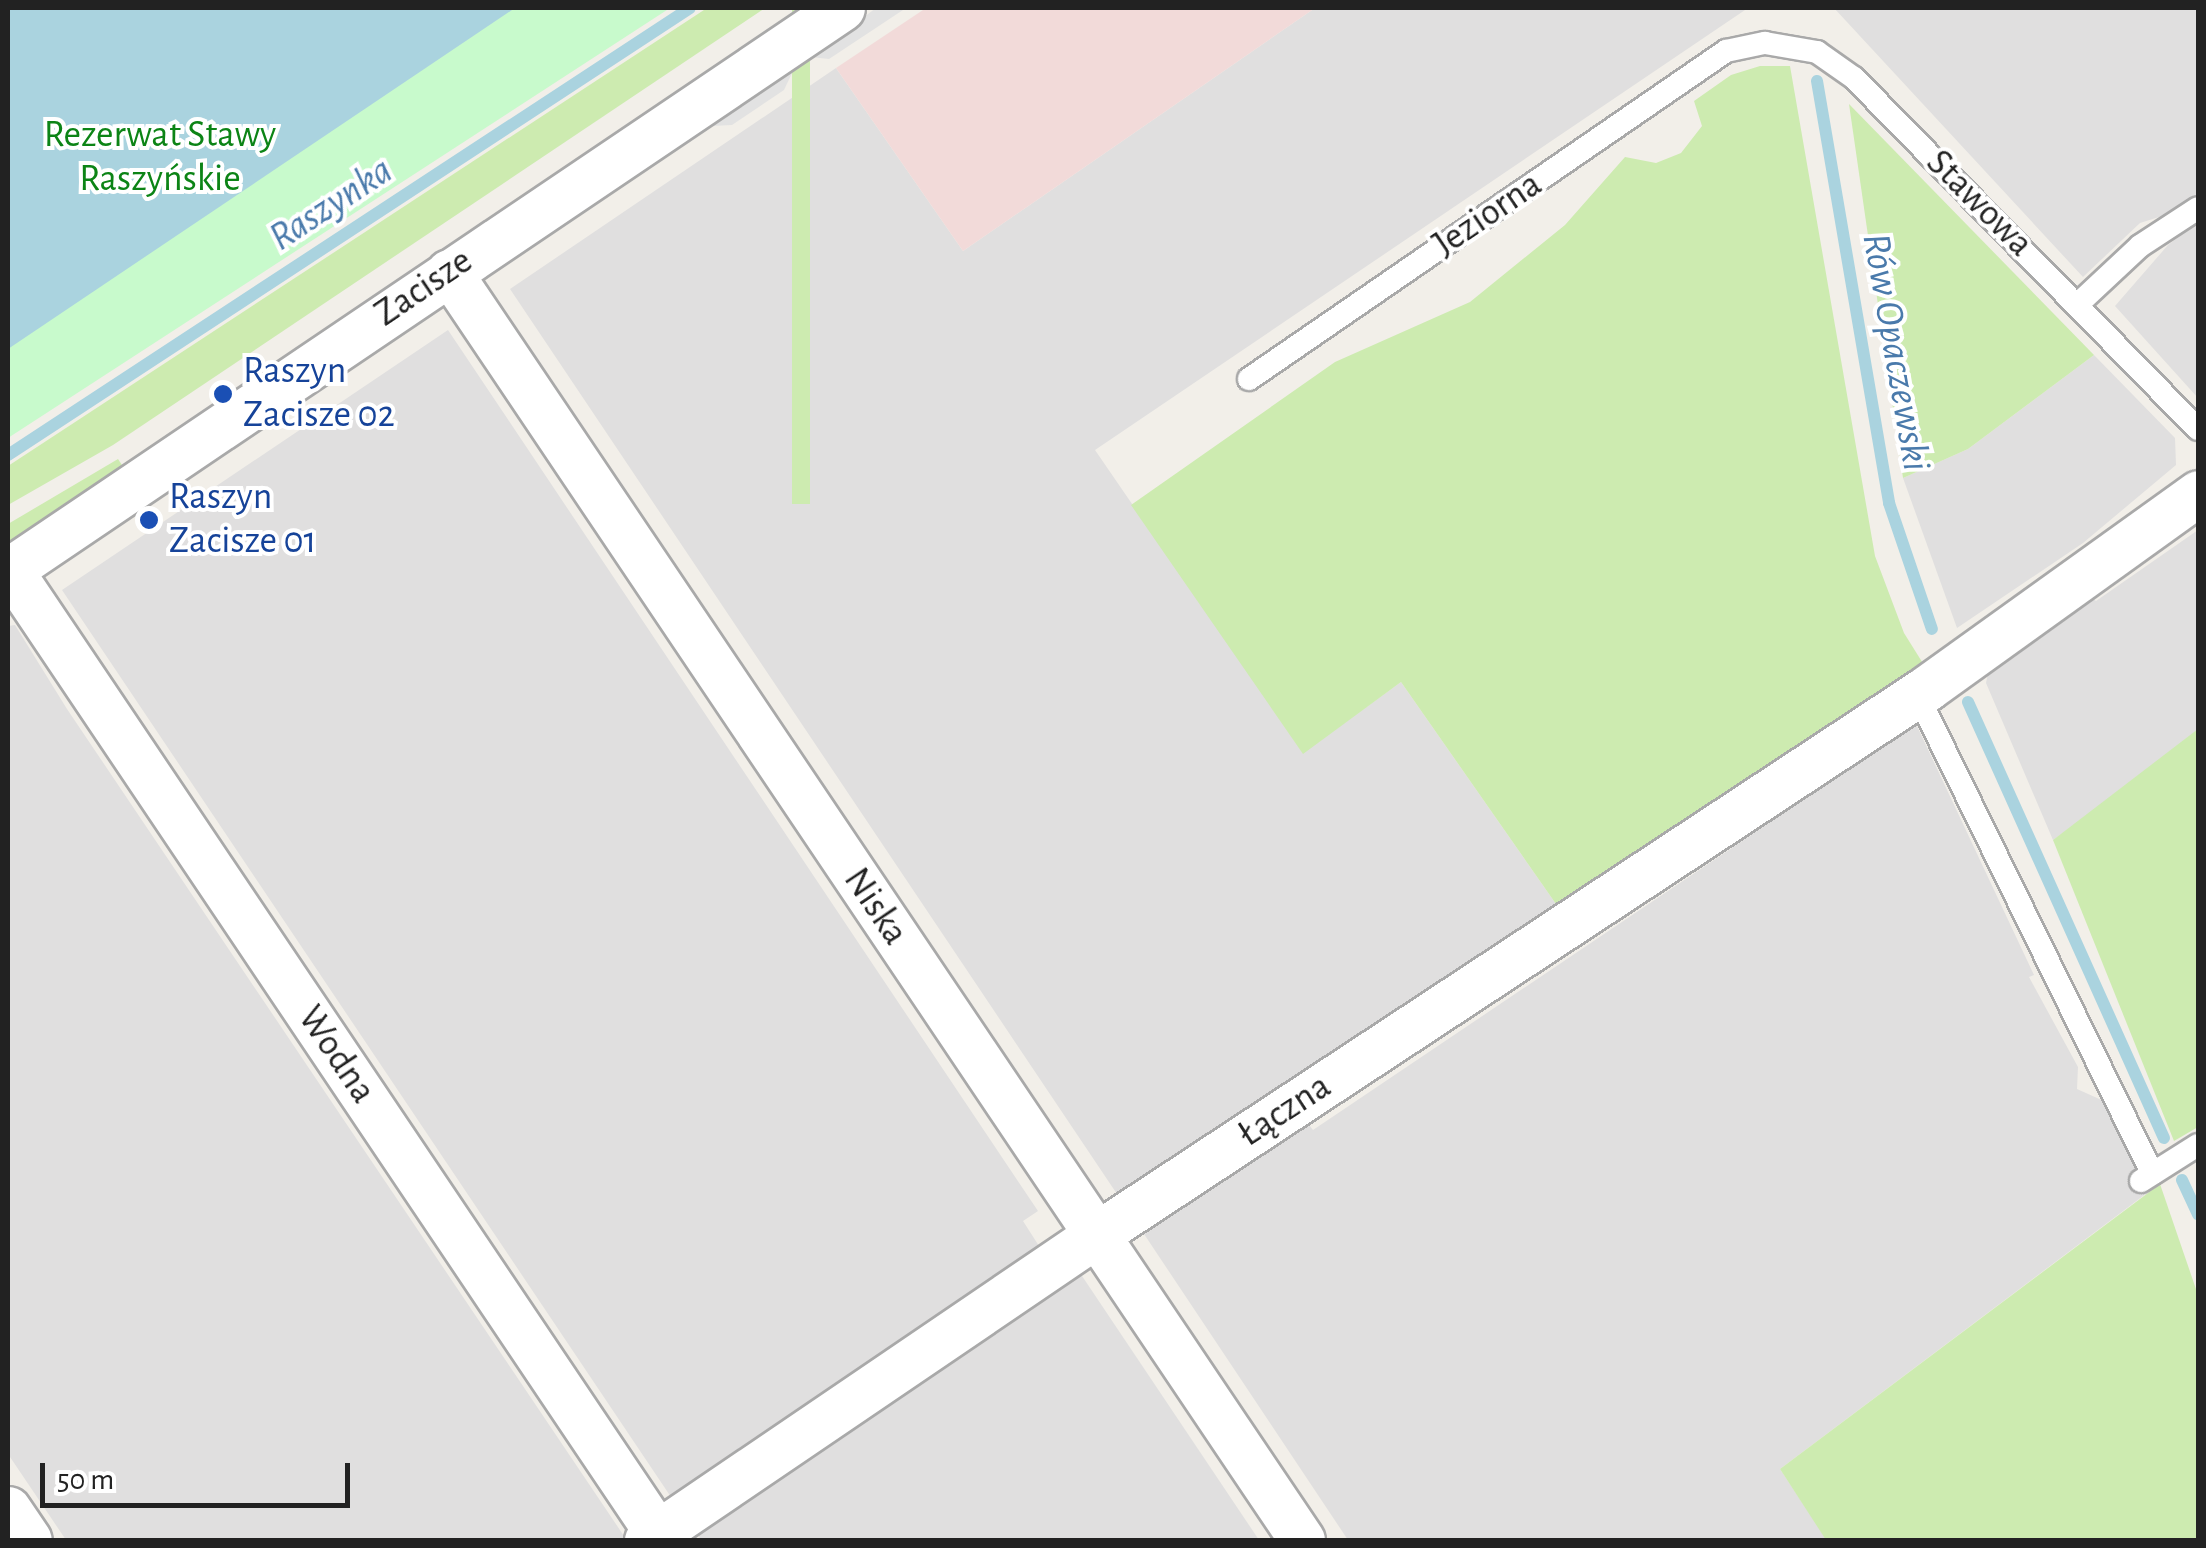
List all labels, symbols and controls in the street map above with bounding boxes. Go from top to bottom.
park label: Rezerwat Stawy Raszyńskie [44,113,276,202]
street label: Stawowa [1916,141,2042,267]
water label: Raszynka [260,147,402,261]
street label: Jeziorna [1425,162,1551,268]
water label: Rów Opaczewski [1851,229,1941,475]
street label: Zacisze [366,239,482,337]
place label: Raszyn Zacisze 02 [243,349,395,438]
marker: Raszyn Zacisze 02 [212,383,234,405]
place label: Raszyn Zacisze 01 [169,475,317,564]
marker: Raszyn Zacisze 01 [138,509,160,531]
street label: Niska [833,860,917,954]
street label: Wodna [287,998,385,1112]
street label: Łączna [1230,1064,1340,1158]
scale bar [45,1443,355,1505]
text: 50 m [57,1465,114,1495]

